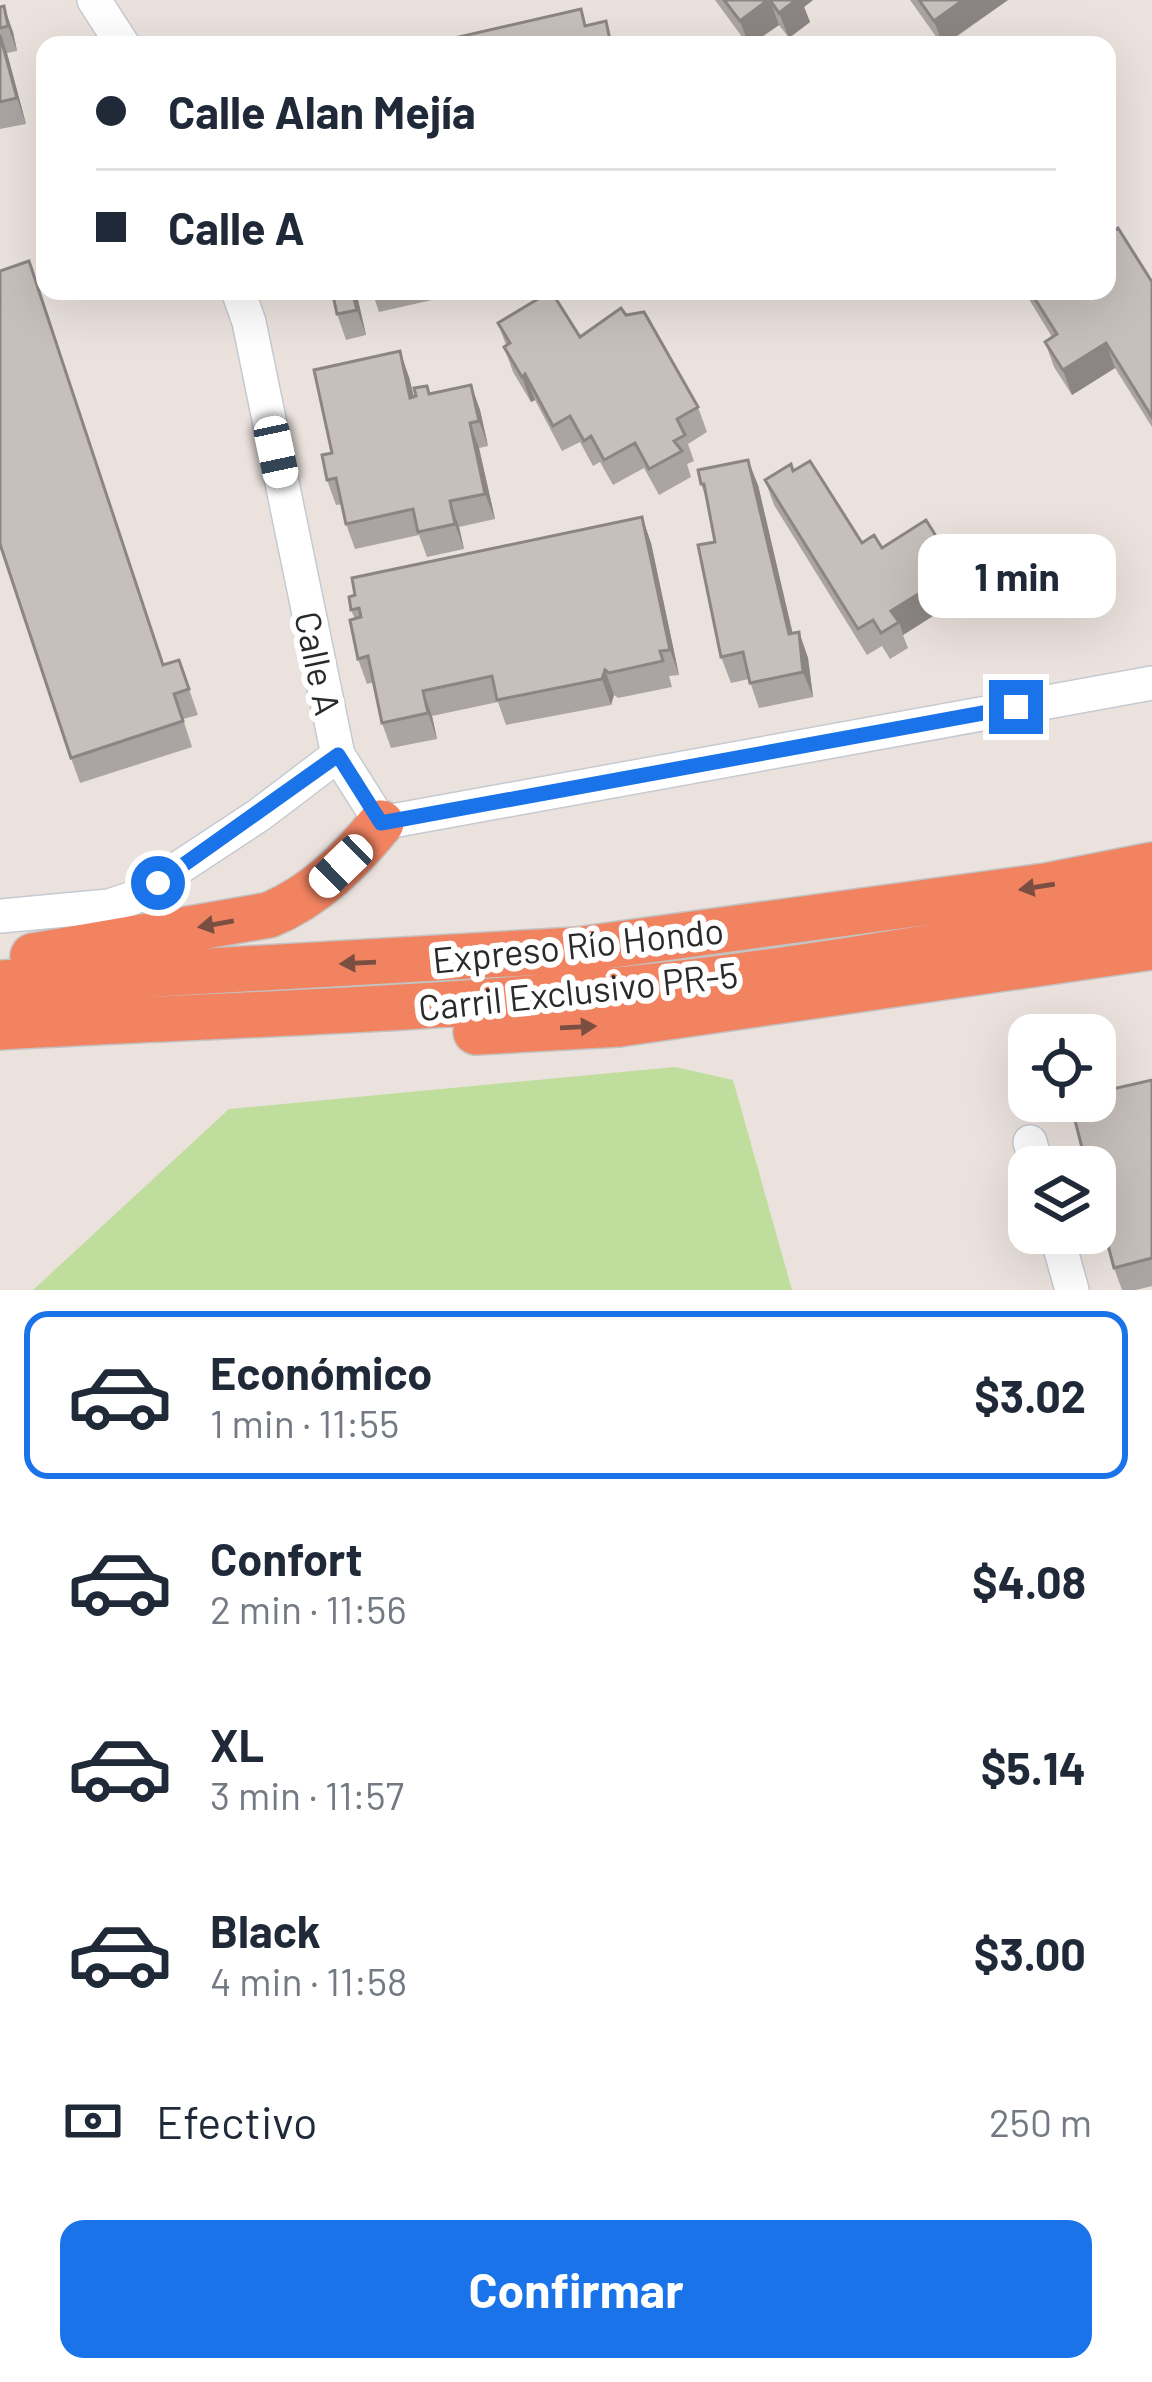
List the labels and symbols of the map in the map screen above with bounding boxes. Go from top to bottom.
car [251,413,301,491]
callout: 1 min [917,533,1115,617]
street label: Calle A [287,607,351,719]
route end [989,680,1043,734]
car [303,828,379,904]
route start [131,856,185,910]
one-way arrow [1018,877,1055,896]
street label: Expreso Río Hondo [430,907,726,981]
one-way arrow [197,915,234,934]
street label: Carril Exclusivo PR-5 [416,952,740,1028]
one-way arrow [338,954,376,973]
one-way arrow [560,1017,597,1036]

